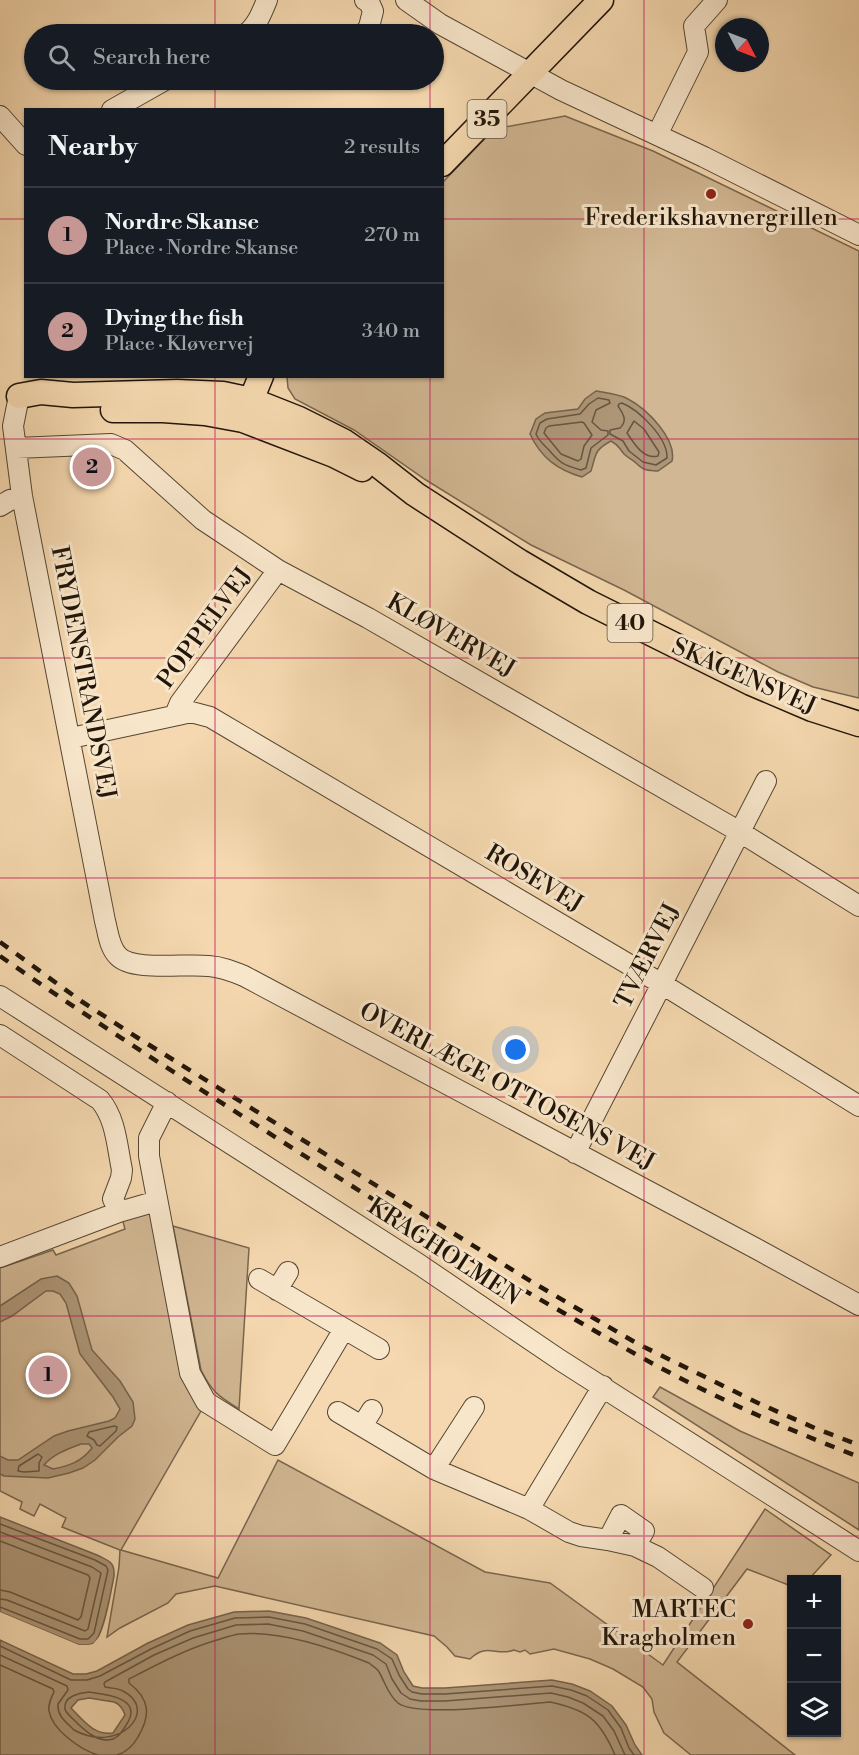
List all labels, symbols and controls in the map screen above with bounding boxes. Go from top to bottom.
north arrow [715,18,769,72]
search box [24,24,444,90]
icon: search [45,41,78,74]
text: Search here [93,44,210,71]
road number: 35 [468,100,506,138]
text: Nearby [48,131,138,163]
text: 2 results [344,135,420,160]
marker: Frederikshavnergrillen [704,187,718,201]
place label: Frederikshavnergrillen [584,203,838,233]
text: Nordre Skanse [105,209,259,236]
text: 1 [63,223,72,248]
text: 270 m [364,223,420,248]
text: Place · Nordre Skanse [105,236,298,261]
text: Dying the fish [105,305,244,332]
text: 2 [61,319,74,344]
text: 340 m [362,319,420,344]
text: Place · Kløvervej [105,332,254,357]
pin: 2 [72,444,112,490]
street label: FRYDENSTRANDSVEJ [44,544,122,802]
street label: POPPELVEJ [151,561,259,695]
street label: KLØVERVEJ [381,587,521,685]
road number: 40 [608,604,652,642]
street label: SKAGENSVEJ [667,632,821,722]
street label: ROSEVEJ [479,838,589,920]
street label: TVÆRVEJ [609,898,687,1014]
street label: OVERLÆGE OTTOSENS VEJ [354,996,660,1178]
your location [501,1035,530,1064]
street label: KRAGHOLMEN [362,1191,526,1313]
pin: 1 [28,1352,68,1398]
map controls [787,1575,841,1737]
button: + [787,1575,841,1629]
place label: MARTEC Kragholmen [601,1595,736,1653]
marker: MARTEC Kragholmen [741,1617,755,1631]
button: − [787,1629,841,1683]
button: layers [787,1683,841,1737]

